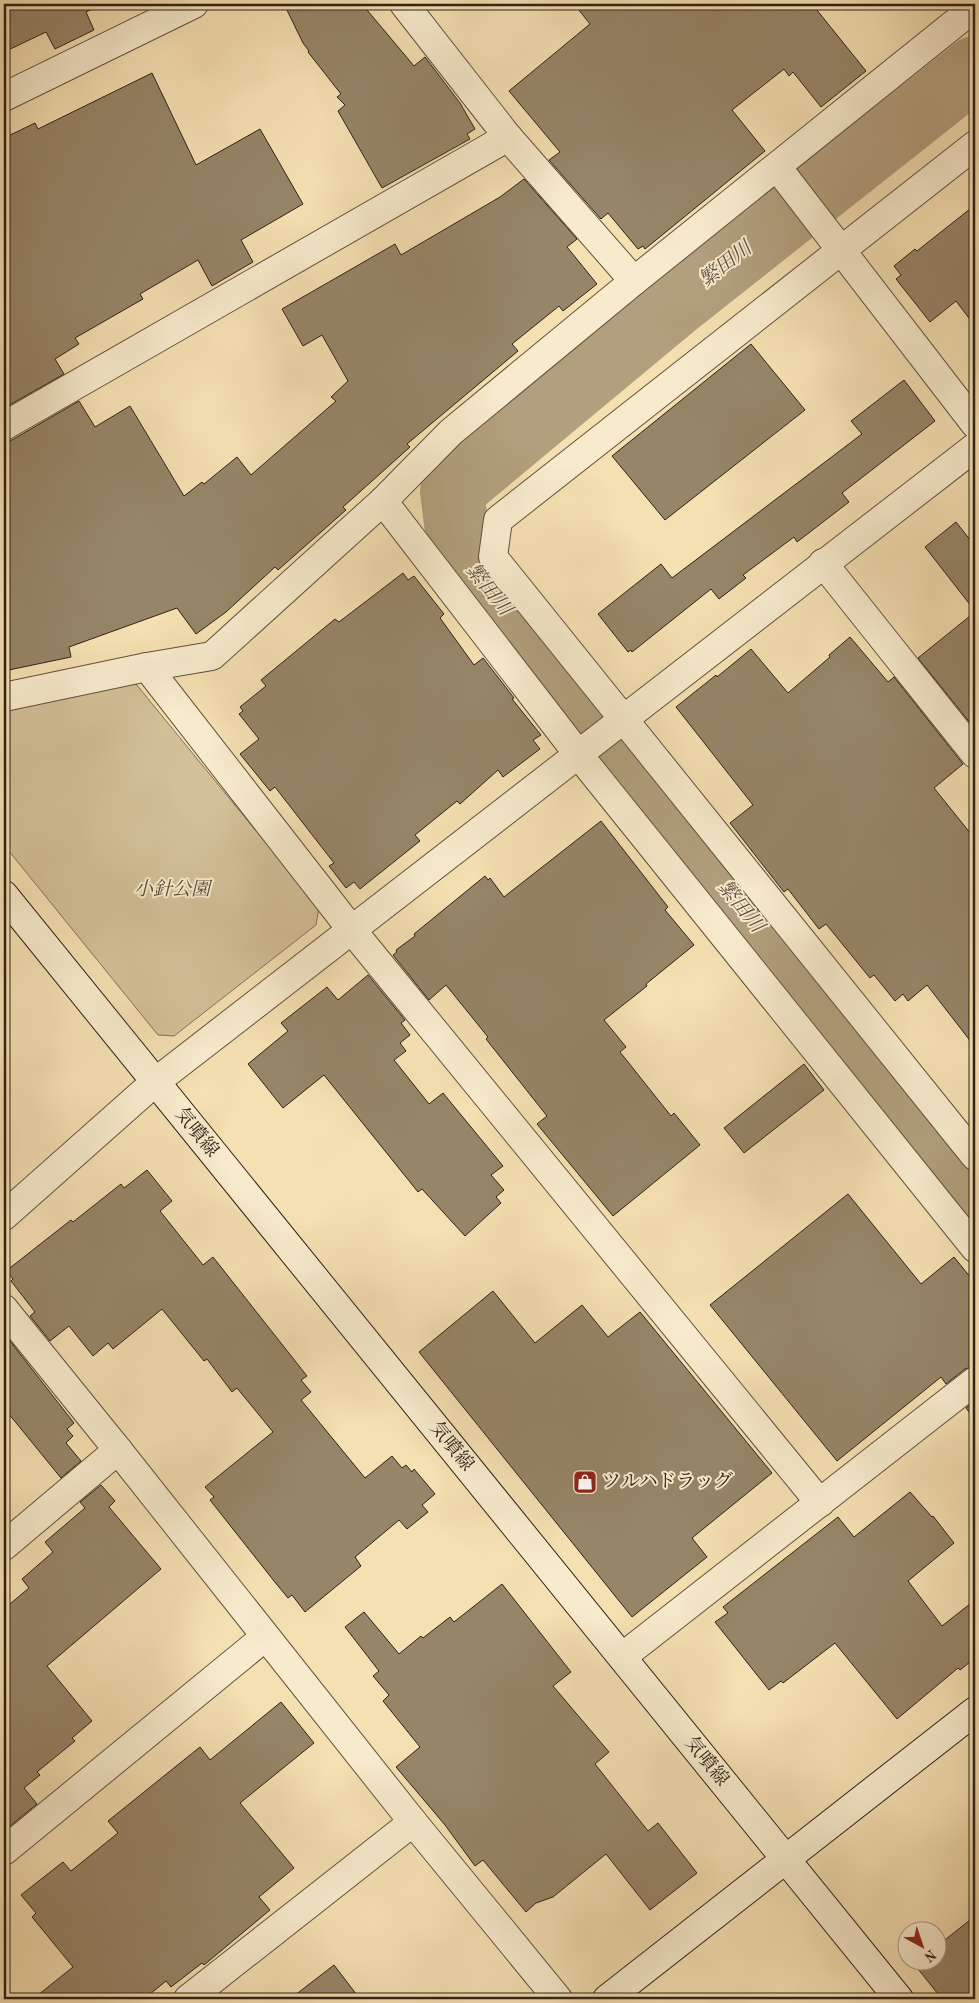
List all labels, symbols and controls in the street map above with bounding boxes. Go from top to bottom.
water label: 繁田川 [695,236,757,291]
water label: 繁田川 [461,559,517,621]
water label: 繁田川 [713,876,769,938]
park label: 小針公園 [134,879,213,900]
street label: 気噴線 [171,1104,223,1161]
street label: 気噴線 [426,1418,478,1475]
shop icon: ツルハドラッグ [572,1469,598,1495]
place label: ツルハドラッグ [602,1471,733,1492]
street label: 気噴線 [681,1733,733,1790]
north arrow [896,1920,946,1970]
text: N [921,1946,938,1964]

